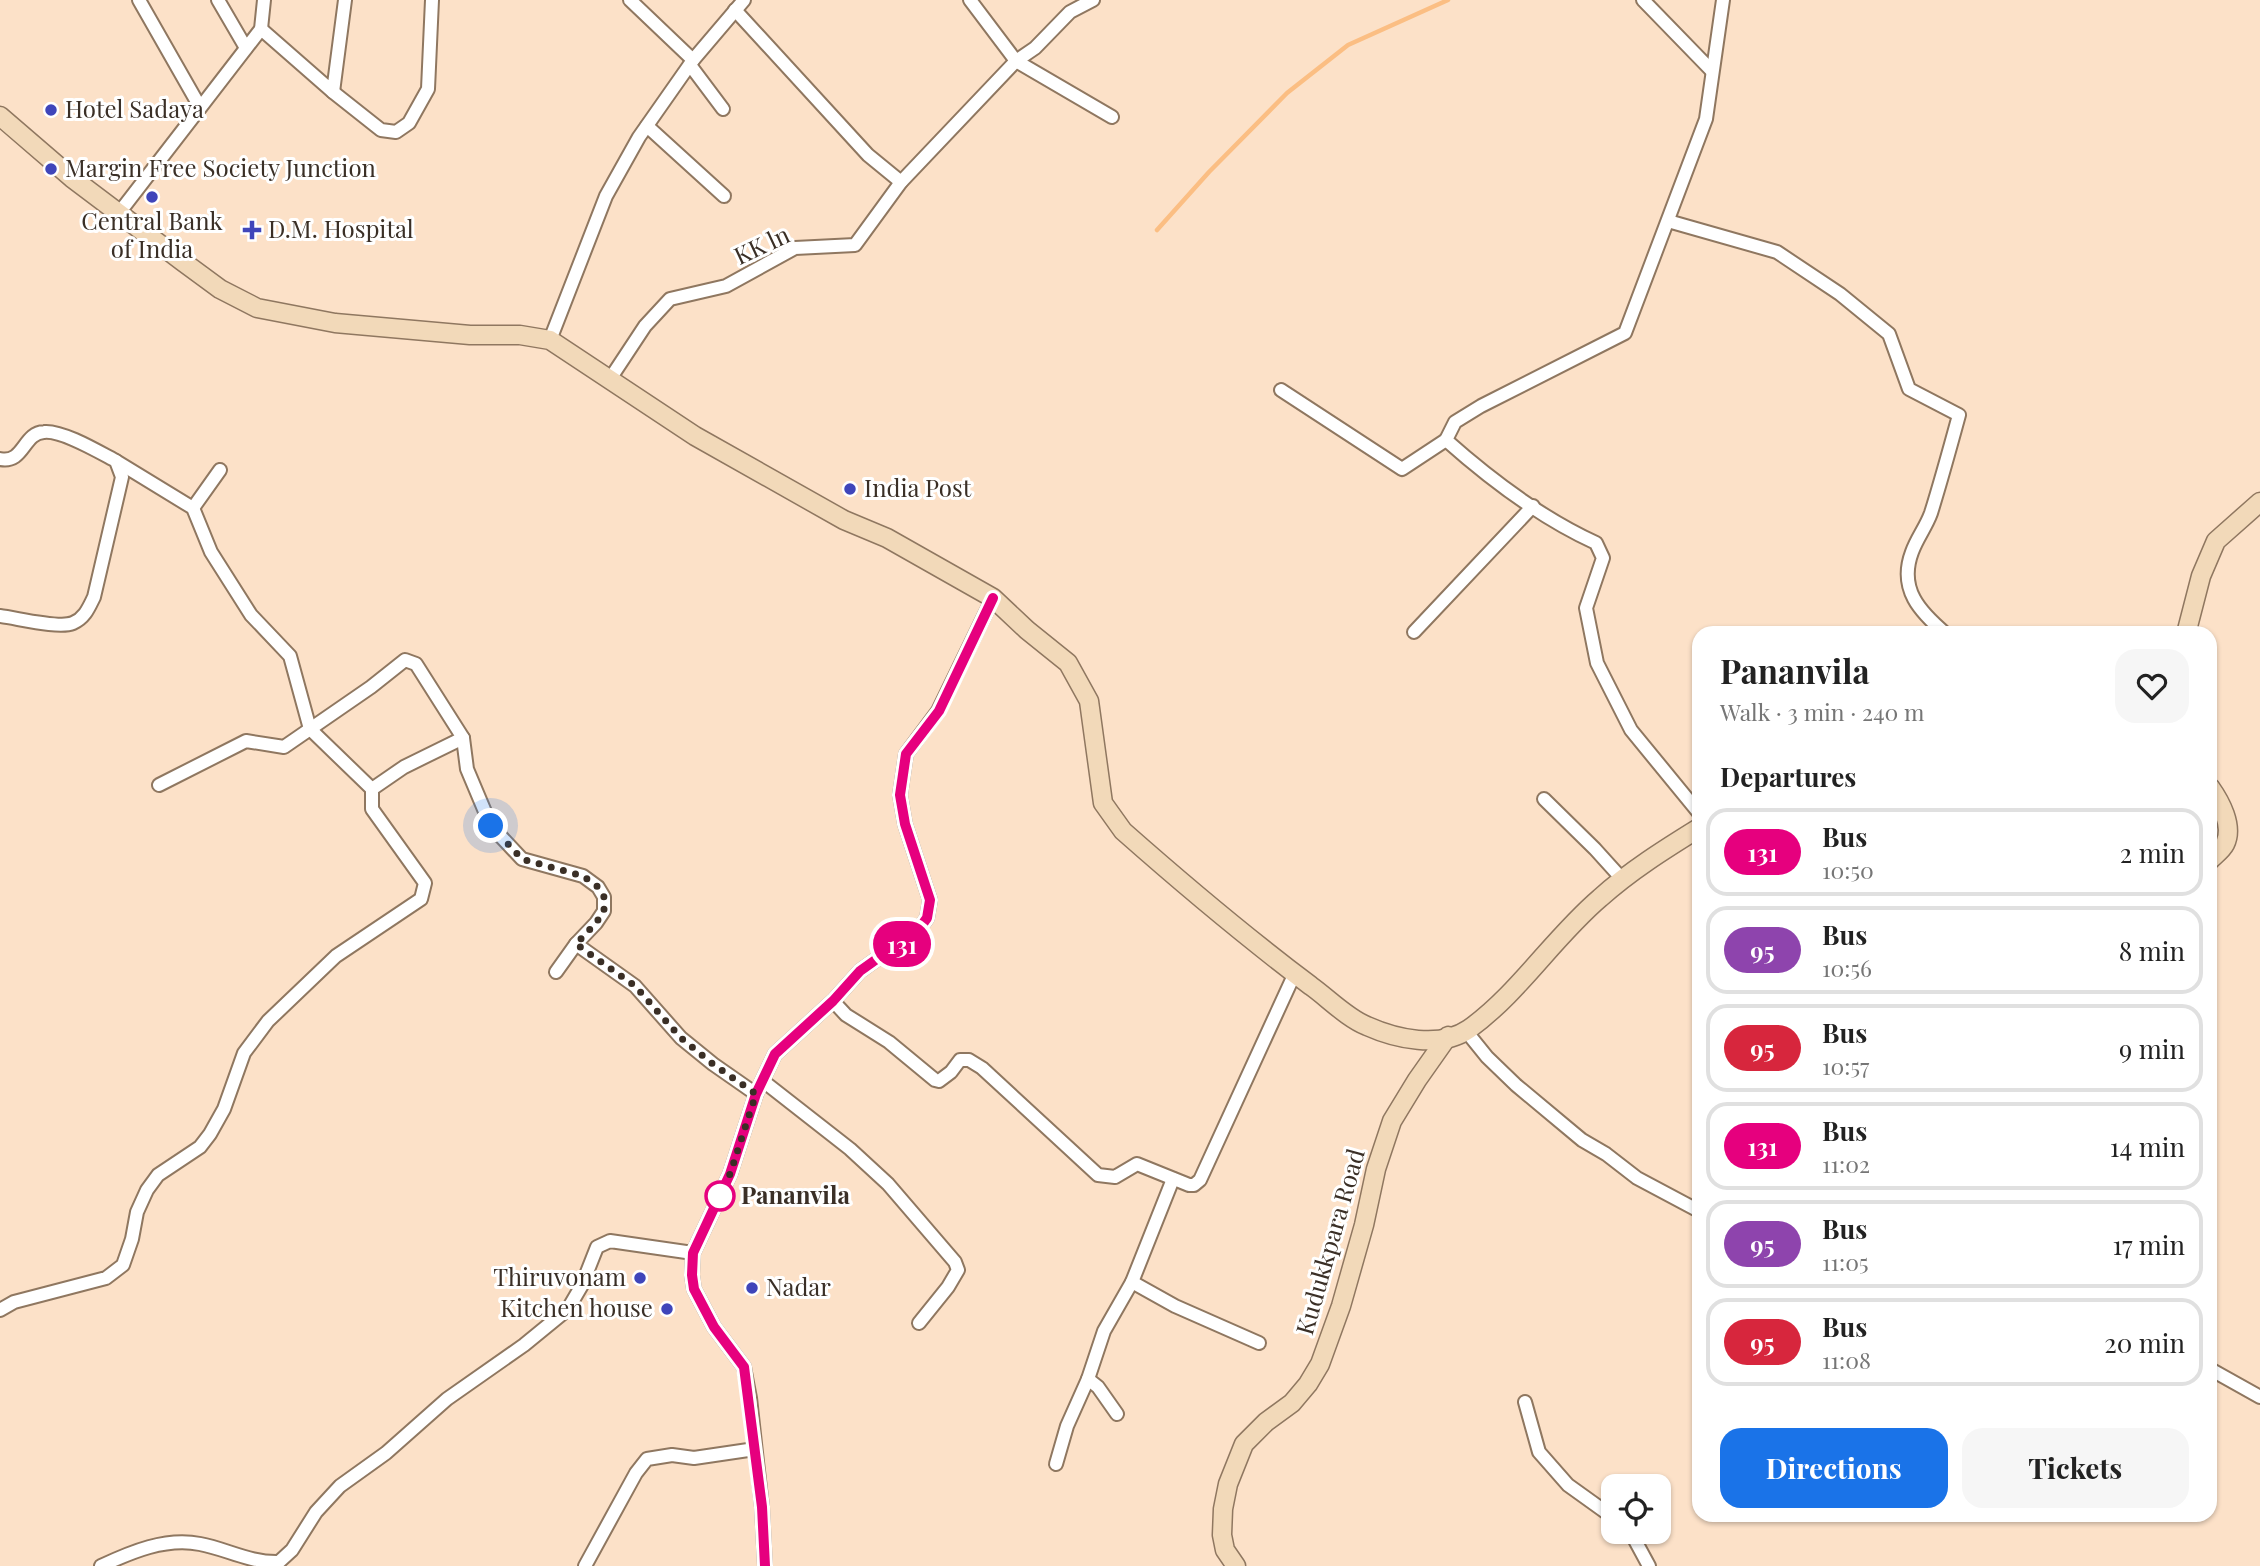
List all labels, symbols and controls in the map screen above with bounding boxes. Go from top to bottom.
place label: Hotel Sadaya [65,92,204,124]
marker: Hotel Sadaya [43,102,59,118]
place label: Margin Free Society Junction [65,151,376,183]
marker: Margin Free Society Junction [43,161,59,177]
marker: Central Bank of India [144,189,160,205]
place label: Central Bank of India [81,204,223,264]
place label: D.M. Hospital [268,212,414,244]
street label: KK ln [728,217,794,271]
marker: D.M. Hospital [242,220,262,240]
place label: India Post [864,471,972,503]
marker: India Post [842,481,858,497]
text: Pananvila [1720,648,1870,692]
button: heart [2115,649,2189,723]
text: Walk · 3 min · 240 m [1720,696,1924,727]
text: Departures [1720,759,1856,794]
your location [473,808,508,843]
text: Bus [1822,819,1867,854]
text: 2 min [2120,835,2185,870]
text: 131 [1748,836,1777,868]
text: 10:50 [1822,854,1874,885]
text: Bus [1822,917,1867,952]
line badge: 131 [862,921,942,967]
text: 131 [887,928,917,960]
text: 8 min [2119,933,2185,968]
text: 95 [1750,934,1775,966]
text: 10:56 [1822,952,1872,983]
text: Bus [1822,1015,1867,1050]
text: 9 min [2119,1031,2185,1066]
text: 95 [1750,1032,1775,1064]
text: 10:57 [1822,1050,1869,1081]
text: Bus [1822,1113,1867,1148]
text: 14 min [2110,1129,2185,1164]
text: 131 [1748,1130,1777,1162]
street label: Kudukkpara Road [1287,1145,1371,1338]
text: 11:02 [1822,1148,1870,1179]
place label: Pananvila [741,1178,850,1210]
marker: Pananvila [705,1181,735,1211]
text: Bus [1822,1211,1867,1246]
text: 17 min [2112,1227,2185,1262]
text: 95 [1750,1228,1775,1260]
text: 11:05 [1822,1246,1868,1277]
place label: Thiruvonam [493,1260,626,1292]
marker: Thiruvonam [632,1270,648,1286]
place label: Nadar [766,1270,831,1302]
marker: Nadar [744,1280,760,1296]
place label: Kitchen house [500,1291,653,1323]
marker: Kitchen house [659,1301,675,1317]
text: Bus [1822,1309,1867,1344]
text: 20 min [2104,1325,2185,1360]
text: 95 [1750,1326,1775,1358]
text: 11:08 [1822,1344,1871,1375]
button: Directions [1720,1428,1948,1508]
button: Tickets [1962,1428,2189,1508]
map controls [1601,1474,1671,1544]
button: locate [1601,1474,1671,1544]

